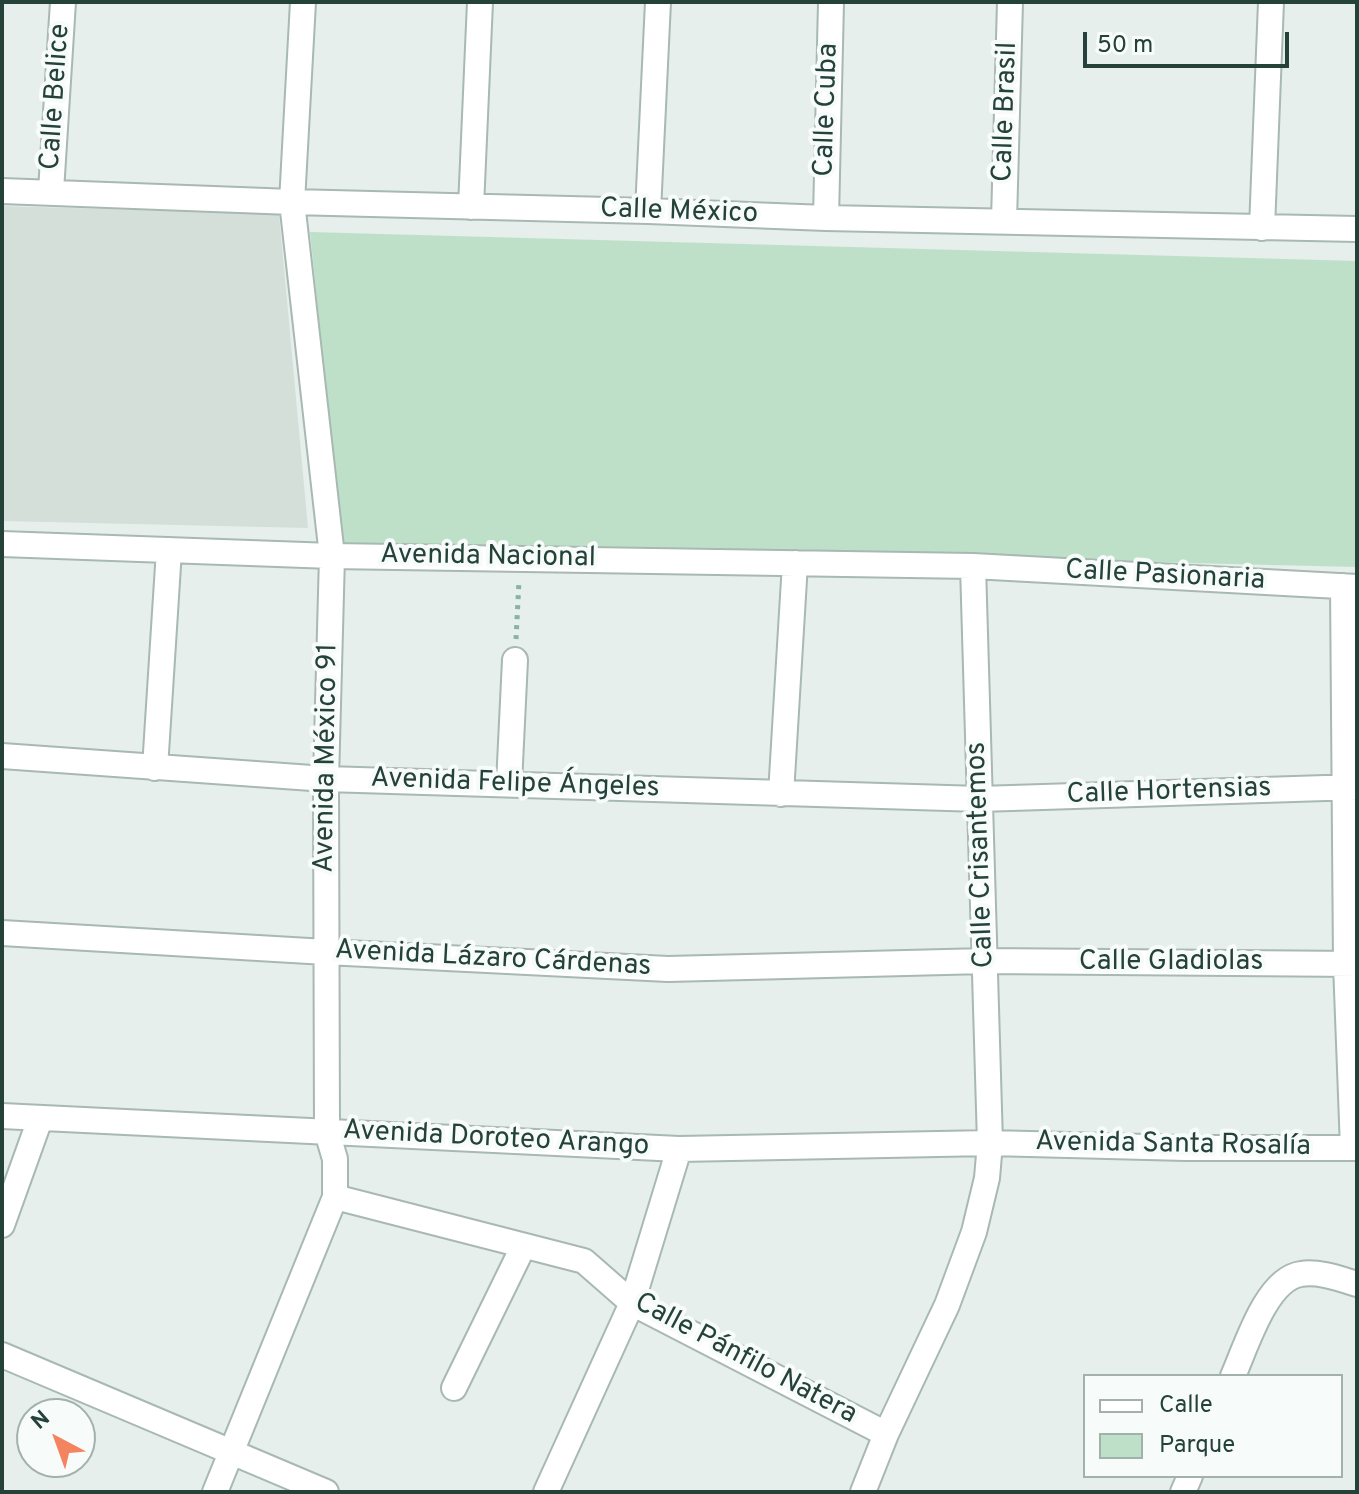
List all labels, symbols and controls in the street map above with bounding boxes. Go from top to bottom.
scale bar [1087,16,1293,66]
street label: Calle Belice [35,23,79,171]
text: 50 m [1097,31,1153,61]
street label: Calle Brasil [988,41,1026,183]
street label: Calle Cuba [809,43,847,177]
street label: Calle México [599,193,759,233]
street label: Avenida Nacional [380,539,596,577]
street label: Calle Pasionaria [1064,555,1266,599]
street label: Avenida México 91 [309,643,347,873]
street label: Calle Crisantemos [961,741,1003,969]
street label: Avenida Felipe Ángeles [370,763,660,807]
street label: Calle Hortensias [1066,773,1272,813]
street label: Avenida Lázaro Cárdenas [334,935,652,985]
street label: Calle Gladiolas [1079,946,1263,980]
street label: Avenida Doroteo Arango [342,1115,650,1165]
street label: Avenida Santa Rosalía [1035,1127,1311,1165]
street label: Calle Pánfilo Natera [628,1287,862,1433]
legend [1083,1374,1343,1478]
text: Calle [1159,1391,1213,1421]
north arrow [16,1398,96,1478]
text: N [26,1406,56,1436]
text: Parque [1159,1431,1235,1461]

